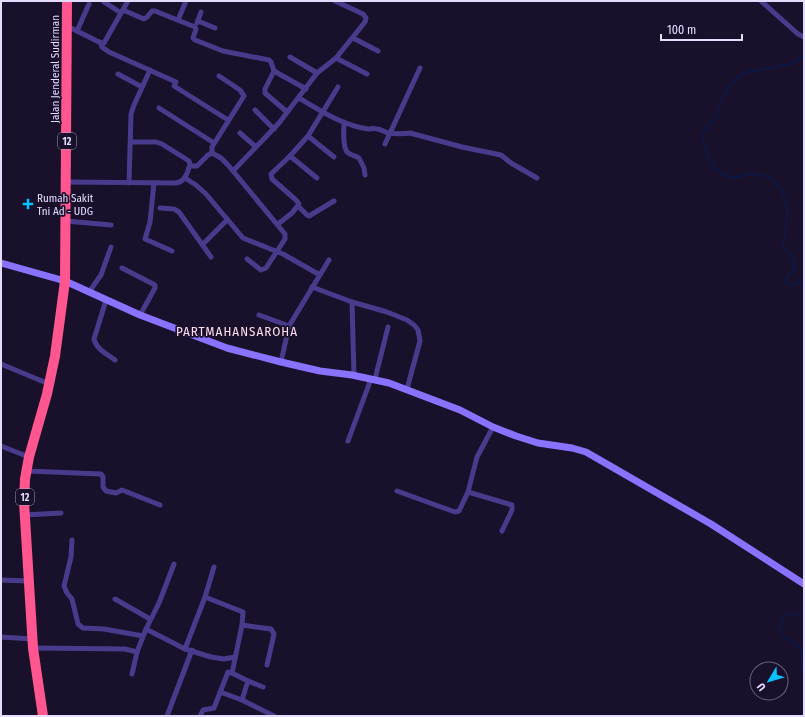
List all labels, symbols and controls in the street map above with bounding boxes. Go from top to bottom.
street label: Jalan Jenderal Sudirman [49,15,62,123]
scale bar [661,16,742,42]
text: 100 m [667,23,696,37]
road number: 12 [58,133,76,149]
place label: Rumah Sakit Tni Ad - UDG [37,192,94,218]
marker: Rumah Sakit Tni Ad - UDG [22,198,34,210]
district label: PARTMAHANSAROHA [176,324,298,339]
road number: 12 [16,489,34,505]
north arrow [749,661,789,701]
text: U [754,680,769,693]

